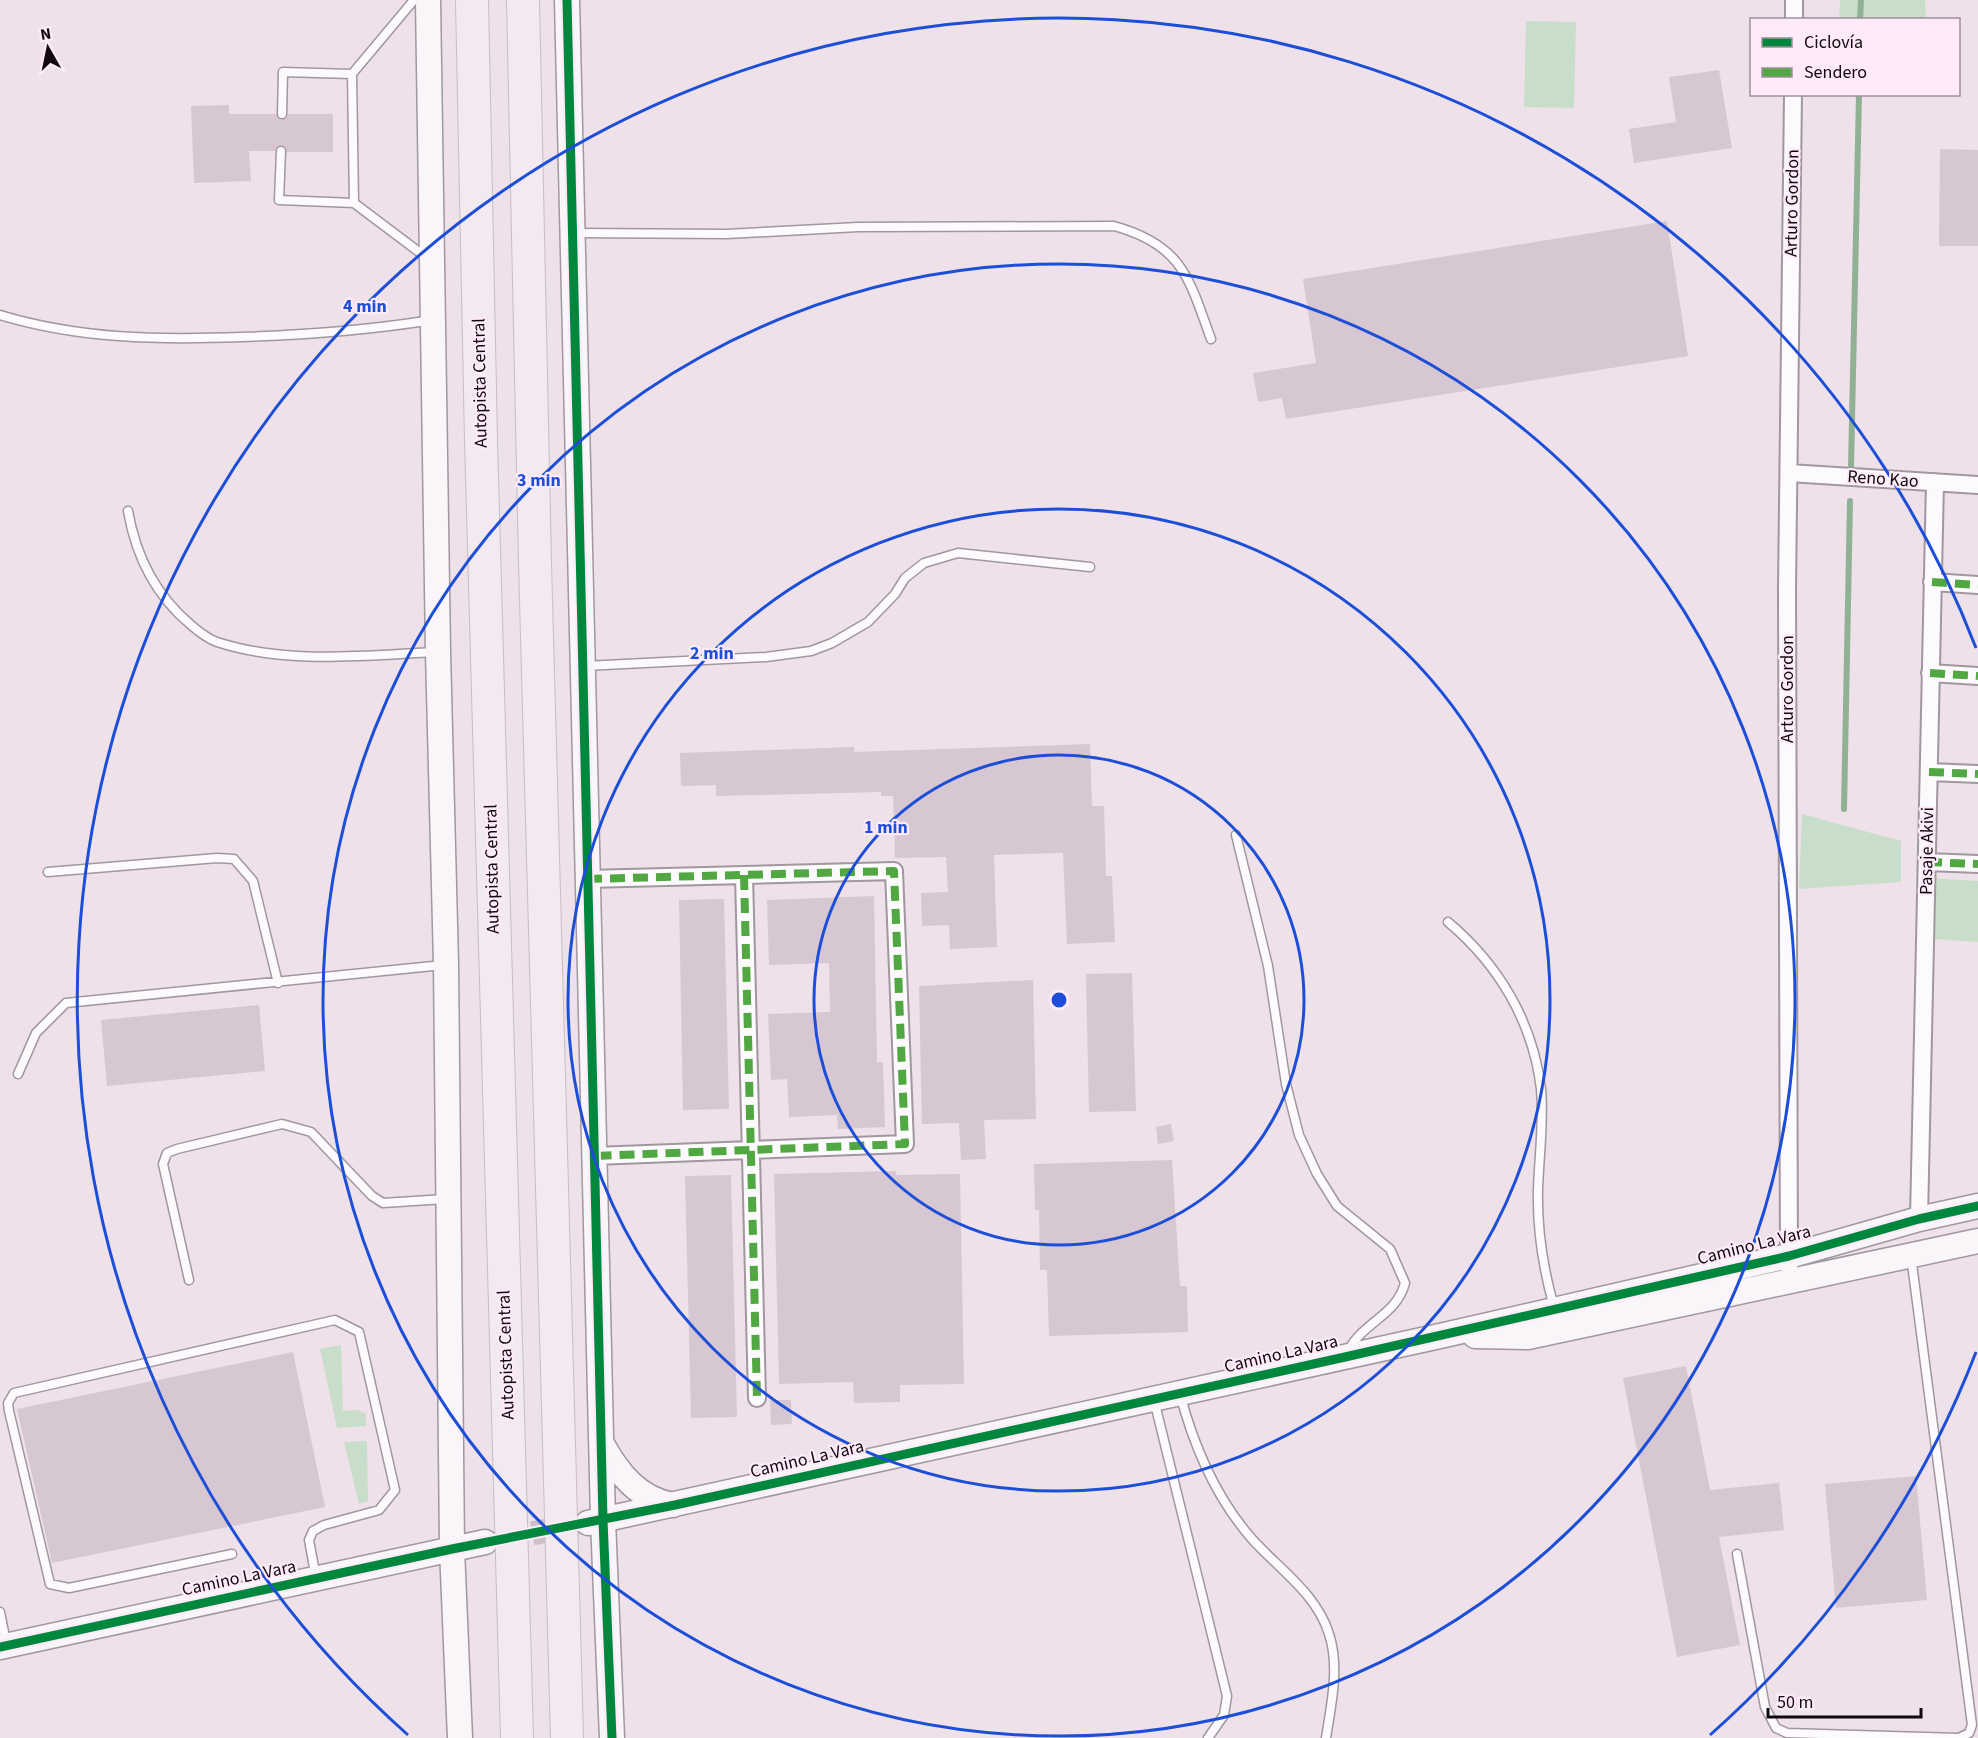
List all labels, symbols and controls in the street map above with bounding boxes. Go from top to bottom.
north arrow [18,18,78,78]
legend [1750,18,1960,96]
text: N [39,22,53,46]
text: Ciclovía [1804,30,1863,55]
text: Sendero [1804,60,1867,85]
street label: Arturo Gordon [1779,149,1805,257]
text: 4 min [343,294,387,319]
street label: Autopista Central [466,318,494,448]
street label: Reno Kao [1846,464,1920,494]
text: 3 min [517,468,561,493]
street label: Arturo Gordon [1775,635,1800,743]
text: 2 min [690,641,734,666]
street label: Autopista Central [478,804,506,934]
street label: Pasaje Akivi [1914,807,1940,895]
text: 1 min [864,815,908,840]
centre of rings [1049,990,1069,1010]
street label: Camino La Vara [1695,1219,1813,1271]
street label: Autopista Central [491,1290,521,1420]
street label: Camino La Vara [1222,1329,1340,1379]
street label: Camino La Vara [748,1434,866,1484]
street label: Camino La Vara [180,1554,298,1602]
scale bar [1768,1681,1921,1719]
text: 50 m [1777,1690,1813,1715]

